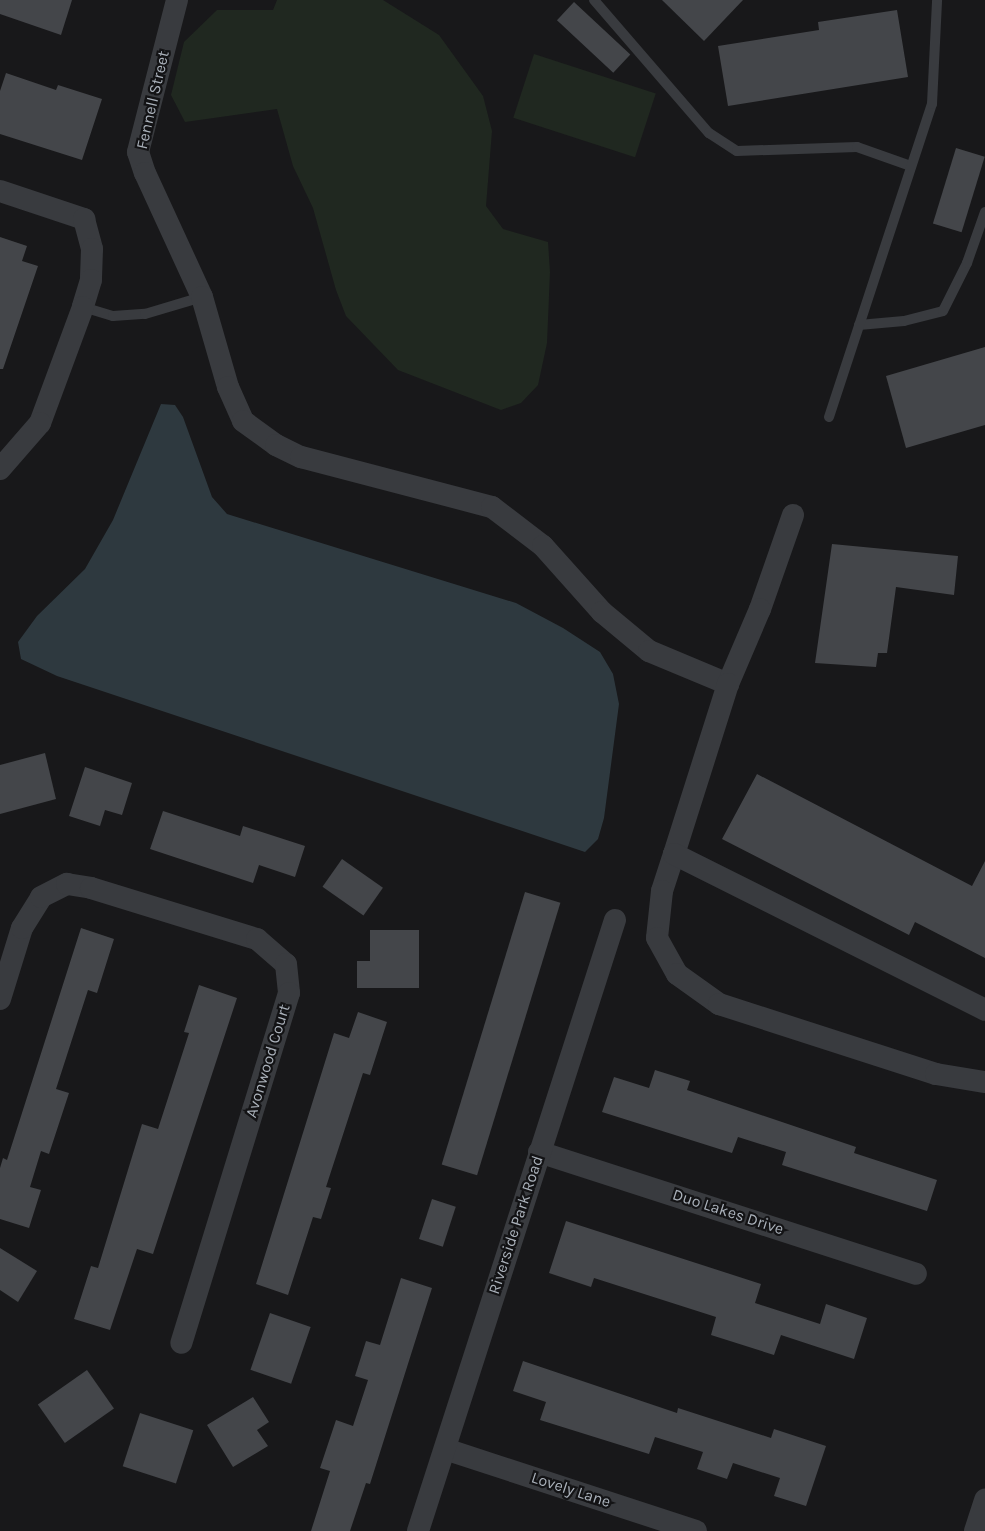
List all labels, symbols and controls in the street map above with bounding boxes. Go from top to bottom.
street label: Fennell Street [132,49,174,151]
street label: Avonwood Court [242,1002,294,1120]
street label: Riverside Park Road [485,1153,547,1297]
street label: Duo Lakes Drive [670,1185,786,1239]
street label: Lovely Lane [529,1468,613,1512]

